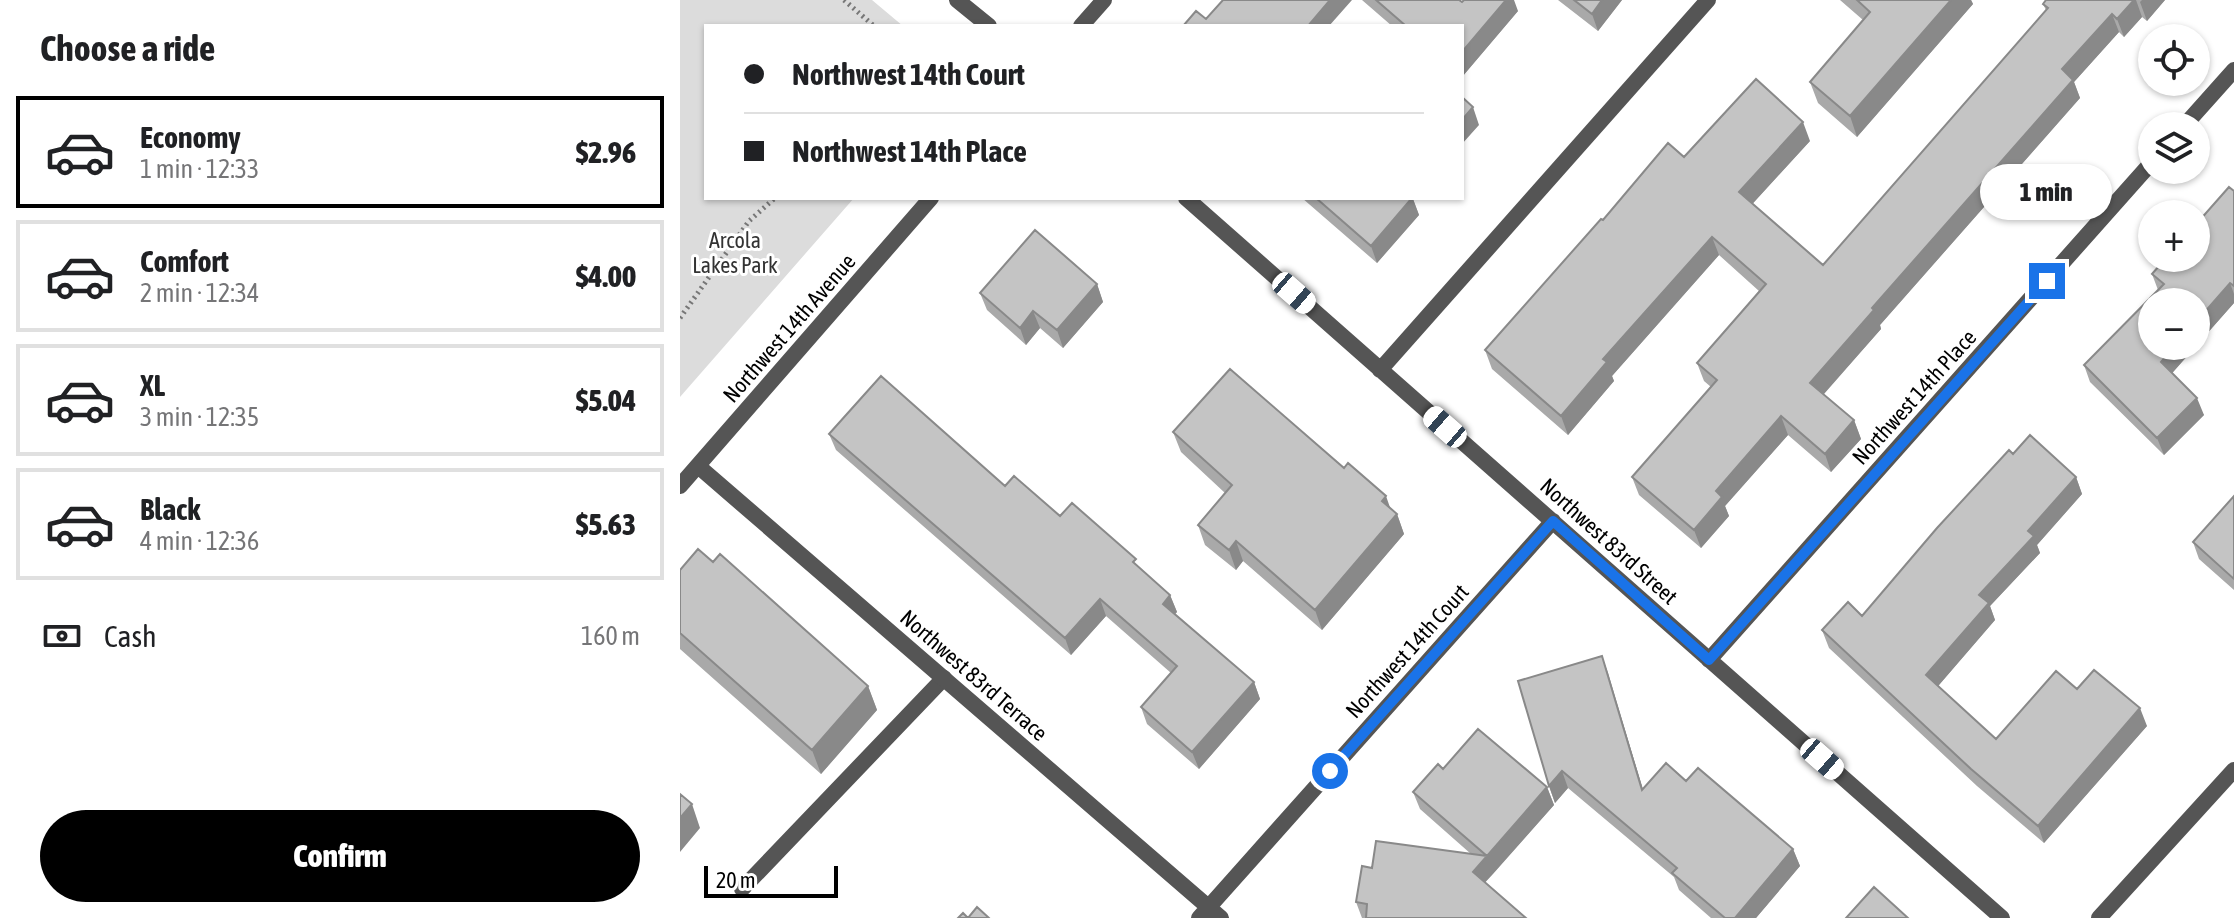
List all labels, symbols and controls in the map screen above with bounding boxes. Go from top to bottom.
map controls [2138,24,2210,360]
button: locate [2138,24,2210,96]
text: Choose a ride [40,27,215,69]
text: Northwest 14th Court [792,57,1025,91]
button: layers [2138,112,2210,184]
icon: car [44,116,116,188]
text: Economy [140,120,241,154]
text: Northwest 14th Place [792,134,1027,168]
text: $2.96 [576,135,636,169]
text: 1 min · 12:33 [140,154,259,184]
callout: 1 min [1981,165,2113,221]
text: 1 min [2019,177,2073,207]
button: + [2138,200,2210,272]
park label: Arcola Lakes Park [692,227,778,278]
icon: car [44,240,116,312]
text: Comfort [140,244,229,278]
street label: Northwest 14th Avenue [717,248,861,408]
text: $4.00 [576,259,636,293]
route end [2029,263,2065,299]
car [1268,268,1320,318]
text: 2 min · 12:34 [140,278,259,308]
button: − [2138,288,2210,360]
street label: Northwest 14th Place [1847,324,1981,470]
icon: car [44,364,116,436]
text: XL [140,368,165,402]
text: $5.04 [576,383,636,417]
text: 3 min · 12:35 [140,402,259,432]
car [1419,402,1471,452]
street label: Northwest 83rd Street [1535,473,1683,609]
icon: car [44,488,116,560]
text: Black [140,492,200,526]
text: $5.63 [576,507,636,541]
text: 4 min · 12:36 [140,526,259,556]
street label: Northwest 14th Court [1340,579,1474,723]
street label: Northwest 83rd Terrace [895,604,1053,746]
icon: cash [40,614,84,658]
text: Cash [104,619,157,653]
text: 160 m [581,621,640,651]
car [1796,734,1848,784]
route start [1312,753,1348,789]
button: Confirm [40,810,640,902]
scale bar [704,862,838,898]
text: 20 m [716,867,756,893]

